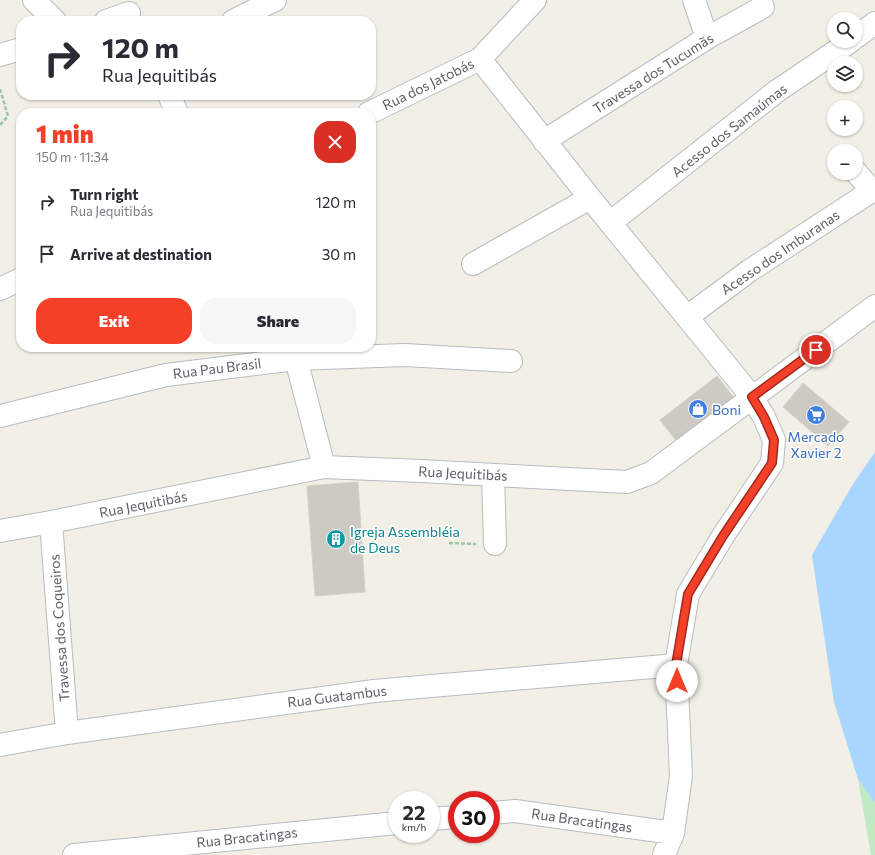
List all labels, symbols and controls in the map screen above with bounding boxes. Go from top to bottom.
map controls [827,12,863,180]
button: search [827,12,863,48]
street label: Travessa dos Tucumãs [590,29,716,117]
text: 120 m [102,30,179,64]
icon: right [36,32,88,84]
street label: Rua dos Jatobás [379,54,477,114]
button: layers [827,56,863,92]
text: Rua Jequitibás [102,64,217,86]
street label: Acesso dos Samaúmas [668,80,790,180]
button: + [827,100,863,136]
text: 1 min [36,119,94,148]
button: close [314,121,356,163]
button: − [827,144,863,180]
text: 150 m · 11:34 [36,149,109,165]
text: Turn right [70,185,139,203]
icon: right [36,191,58,213]
text: 120 m [316,193,356,211]
text: Rua Jequitibás [70,203,153,219]
street label: Acesso dos Imburanas [717,206,843,298]
icon: arrive [36,243,58,265]
text: Arrive at destination [70,245,212,263]
text: 30 m [322,245,356,263]
button: Exit [36,298,192,344]
button: Share [200,298,356,344]
pin [799,333,833,367]
icon: arrive [805,339,827,361]
street label: Rua Pau Brasil [172,354,262,382]
shop icon: Boni [687,398,709,420]
place label: Boni [712,401,741,418]
supermarket icon: Mercado Xavier 2 [805,404,827,426]
place label: Mercado Xavier 2 [788,428,844,461]
street label: Rua Jequitibás [418,462,508,484]
street label: Rua Jequitibás [97,487,189,521]
place label: Igreja Assembléia de Deus [350,523,460,556]
building icon: Igreja Assembléia de Deus [325,528,347,550]
street label: Travessa dos Coqueiros [45,554,73,702]
position arrow [656,660,698,702]
street label: Rua Guatambus [286,681,388,711]
speed limit sign: 30 [448,791,500,843]
text: 22 [403,800,425,824]
street label: Rua Bracatingas [530,805,634,835]
text: km/h [402,821,426,833]
street label: Rua Bracatingas [196,823,298,851]

